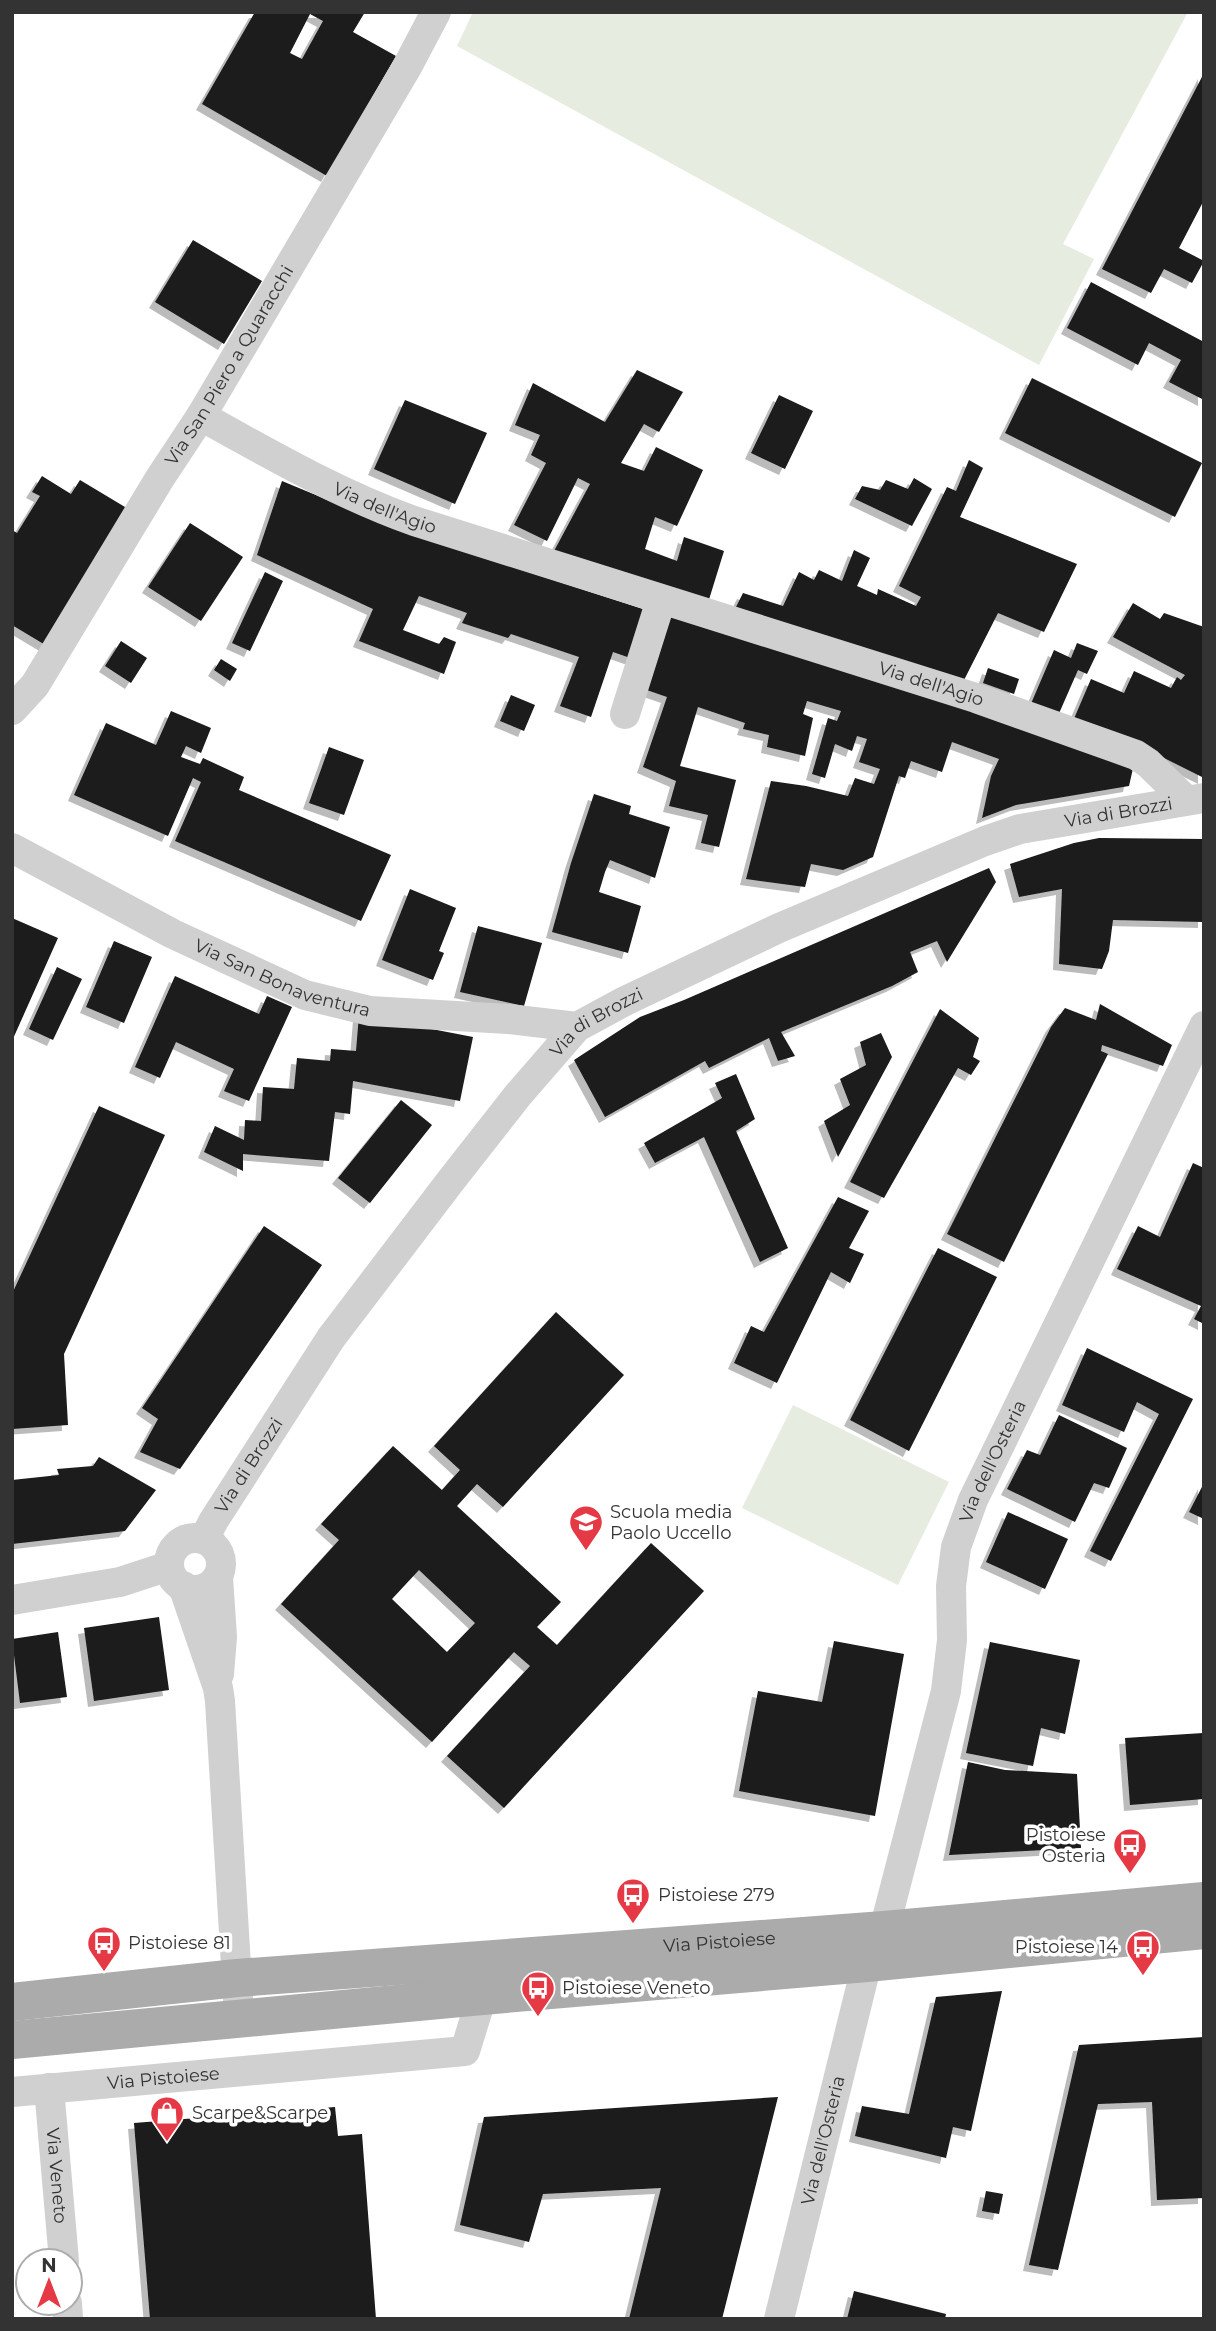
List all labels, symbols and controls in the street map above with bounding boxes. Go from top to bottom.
street label: Via San Piero a Quaracchi [160,262,298,470]
street label: Via dell'Agio [330,477,439,538]
street label: Via dell'Agio [876,657,987,711]
street label: Via di Brozzi [1063,792,1174,832]
street label: Via San Bonaventura [191,934,373,1022]
street label: Via di Brozzi [545,983,646,1061]
street label: Via dell'Osteria [955,1396,1031,1525]
street label: Via di Brozzi [210,1414,288,1518]
place label: Scuola media Paolo Uccello [610,1501,732,1544]
school or university icon: Scuola media Paolo Uccello [567,1503,605,1552]
place label: Pistoiese Osteria [1026,1824,1106,1867]
bus stop icon: Pistoiese Osteria [1111,1826,1149,1875]
bus stop icon: Pistoiese 279 [614,1876,652,1925]
place label: Pistoiese 279 [658,1884,775,1906]
bus stop icon: Pistoiese 81 [85,1924,123,1973]
street label: Via Pistoiese [662,1927,777,1957]
bus stop icon: Pistoiese 14 [1124,1928,1162,1977]
place label: Pistoiese 81 [128,1932,231,1954]
place label: Pistoiese 14 [1015,1936,1118,1958]
bus stop icon: Pistoiese Veneto [519,1969,557,2018]
place label: Pistoiese Veneto [562,1977,711,1999]
street label: Via Pistoiese [106,2062,221,2094]
street label: Via dell'Osteria [797,2073,850,2208]
shop icon: Scarpe&Scarpe [148,2094,186,2143]
place label: Scarpe&Scarpe [192,2102,328,2124]
street label: Via Veneto [41,2127,72,2225]
north arrow [14,2247,84,2317]
text: N [41,2254,57,2277]

